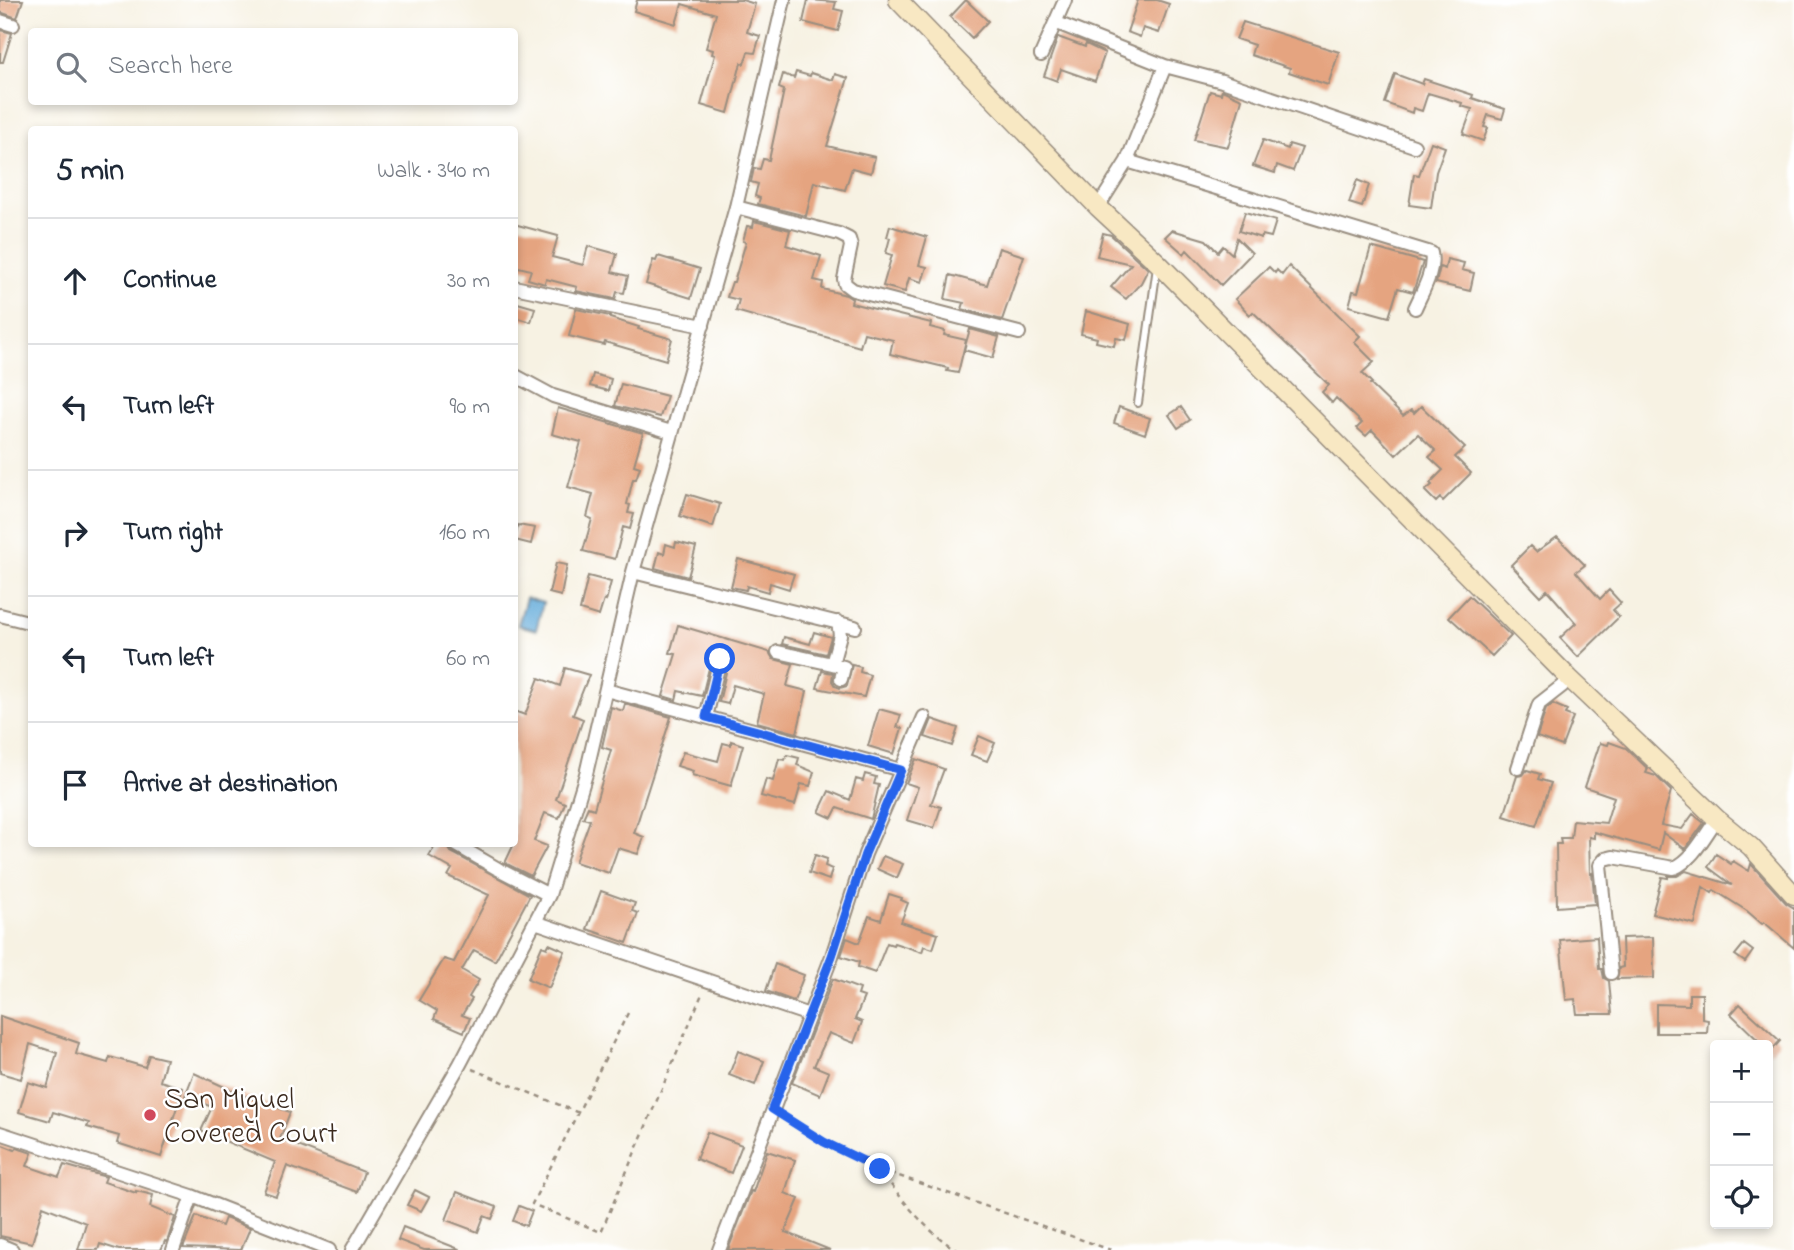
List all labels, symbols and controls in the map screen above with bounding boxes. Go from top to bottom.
search box [28,28,518,105]
icon: search [52,48,90,86]
text: Search here [108,48,233,86]
text: 5 min [56,150,124,194]
text: Walk · 340 m [377,155,490,188]
icon: ahead [56,262,94,300]
text: Continue [123,262,216,300]
text: 30 m [447,265,490,298]
icon: left [56,388,94,426]
text: Turn left [123,388,214,426]
text: 90 m [450,391,490,424]
icon: right [56,514,94,552]
text: Turn right [123,514,223,552]
text: 160 m [439,517,490,550]
icon: left [56,640,94,678]
text: Turn left [123,640,214,678]
text: 60 m [446,643,490,676]
route start [704,643,735,674]
icon: arrive [56,766,94,804]
text: Arrive at destination [123,766,338,804]
map controls [1710,1040,1773,1229]
button: + [1710,1040,1773,1103]
place label: San Miguel Covered Court [164,1079,338,1157]
button: − [1710,1103,1773,1166]
marker: San Miguel Covered Court [142,1107,158,1123]
route end [864,1153,895,1184]
button: locate [1710,1166,1773,1229]

